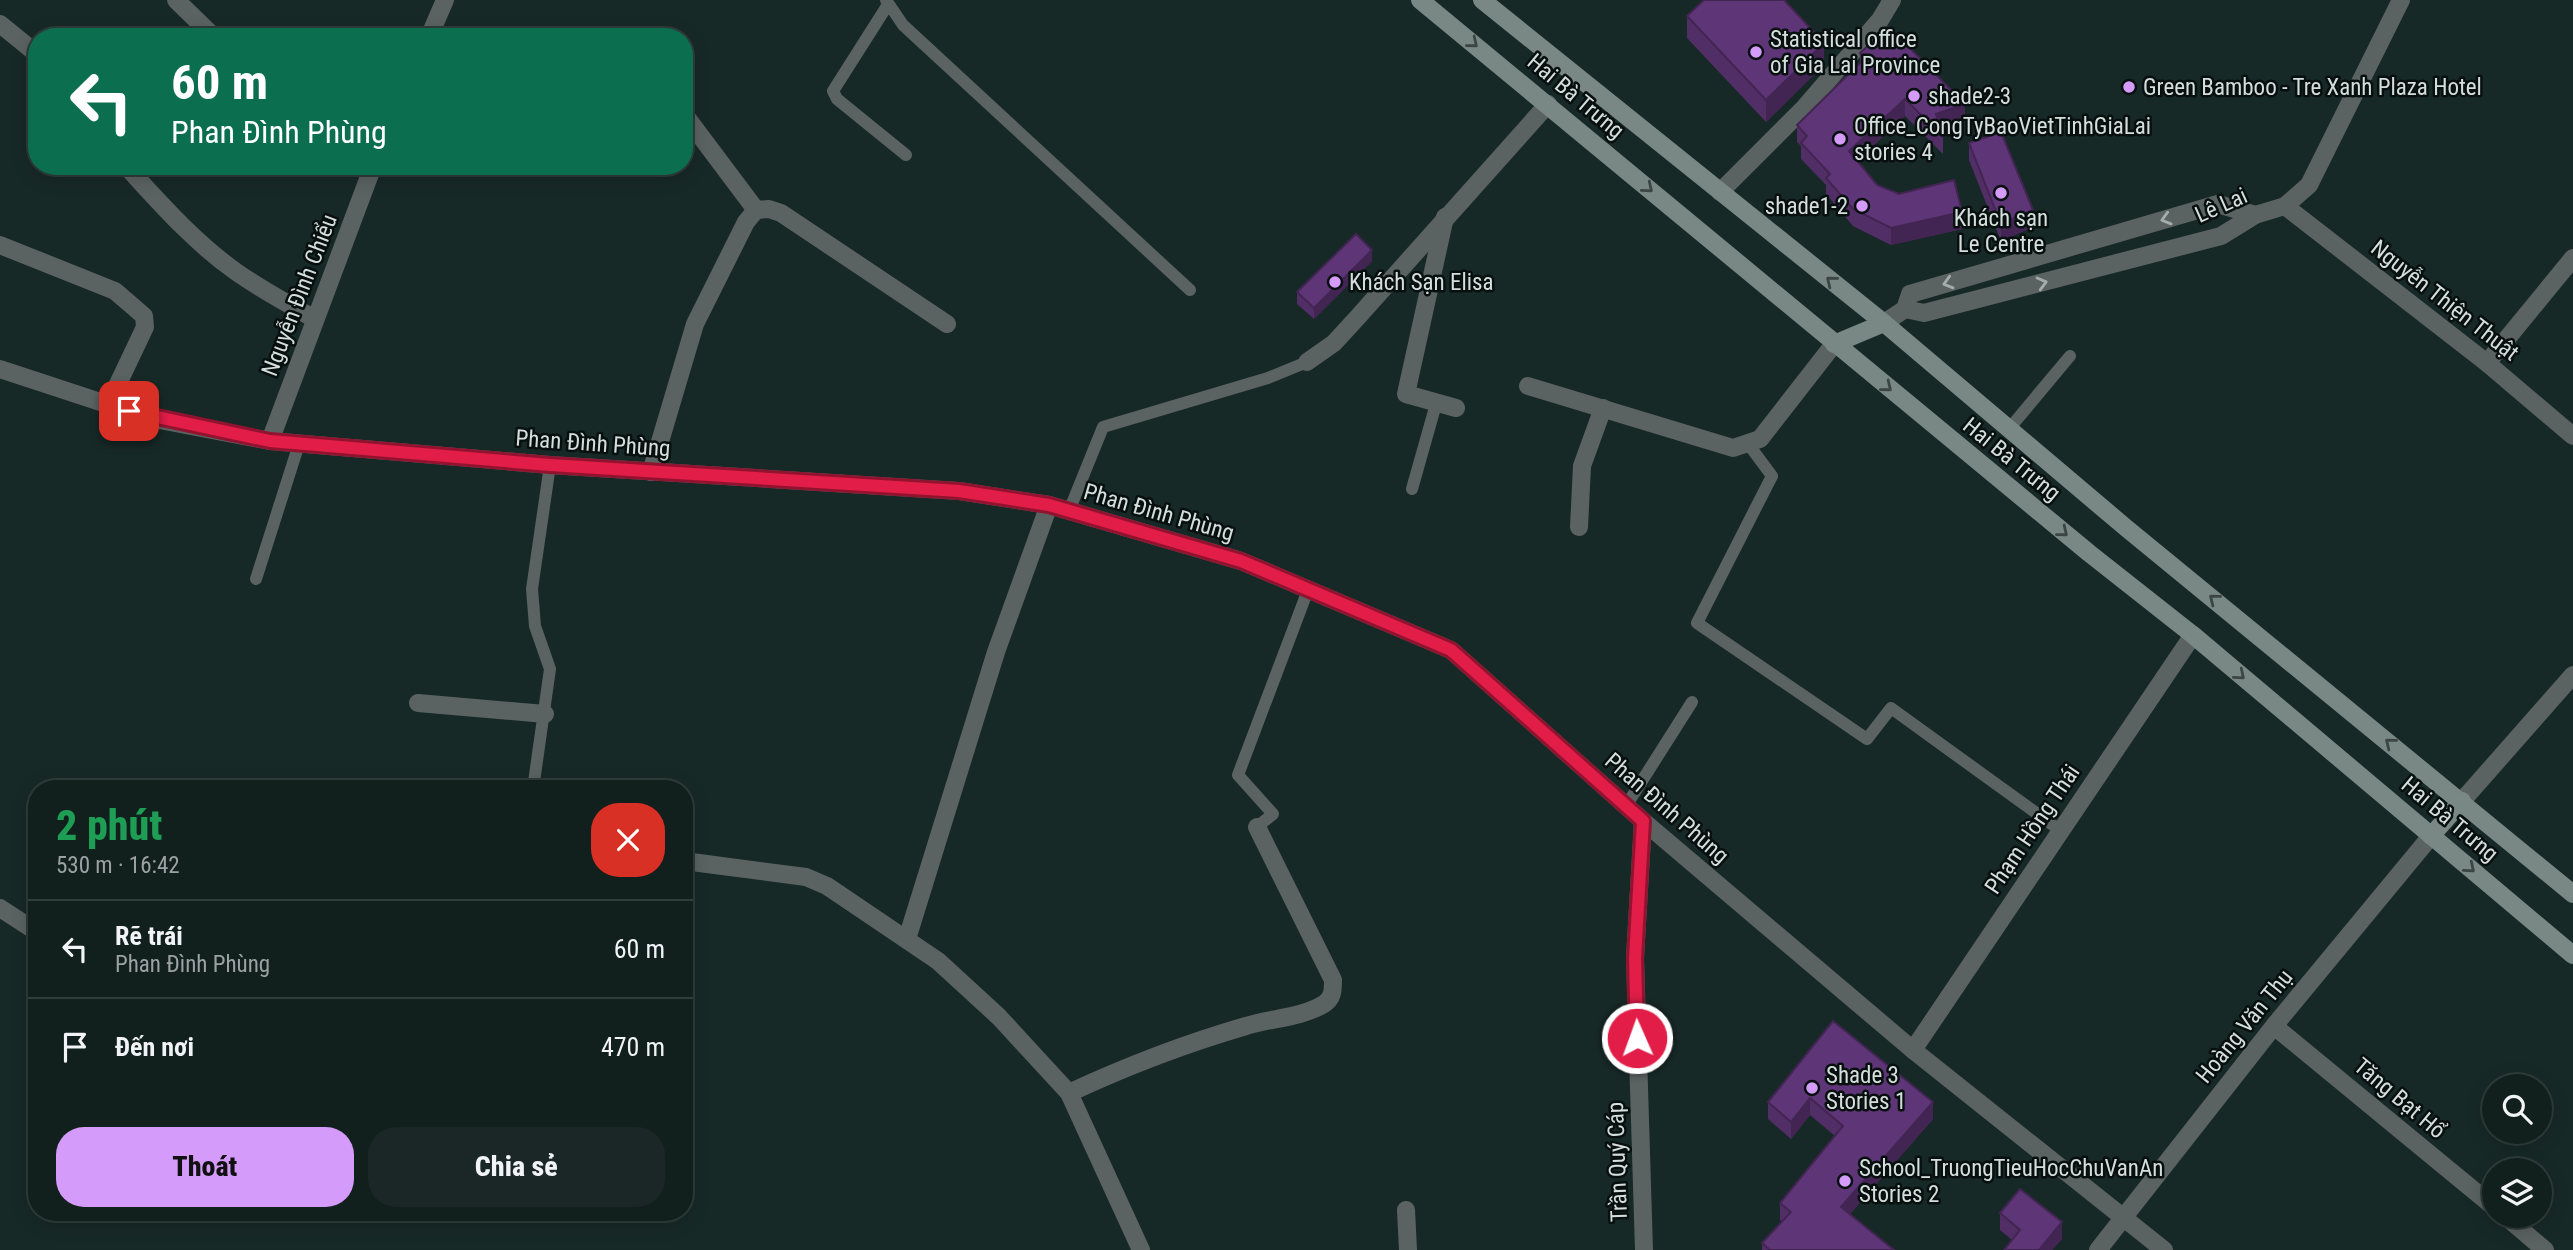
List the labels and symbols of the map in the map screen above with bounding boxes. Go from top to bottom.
place label: Statistical office of Gia Lai Province [1770,26,1940,79]
one-way arrow [1465,35,1478,47]
marker: Statistical office of Gia Lai Province [1748,44,1764,60]
street label: Hai Bà Trưng [1522,48,1629,144]
place label: Green Bamboo - Tre Xanh Plaza Hotel [2143,74,2482,101]
marker: Green Bamboo - Tre Xanh Plaza Hotel [2121,79,2137,95]
place label: shade2-3 [1928,83,2011,110]
marker: shade2-3 [1906,88,1922,104]
place label: Office_CongTyBaoVietTinhGiaLai stories 4 [1854,113,2151,166]
marker: Office_CongTyBaoVietTinhGiaLai stories 4 [1832,131,1848,147]
one-way arrow [1640,180,1653,192]
street label: Lê Lai [2191,182,2251,229]
marker: Khách sạn Le Centre [1993,185,2009,201]
place label: shade1-2 [1765,193,1848,220]
marker: shade1-2 [1854,198,1870,214]
place label: Khách sạn Le Centre [1954,205,2048,258]
street label: Nguyễn Đình Chiểu [256,210,343,380]
one-way arrow [2161,211,2173,226]
street label: Nguyễn Thiện Thuật [2365,234,2524,366]
place label: Khách Sạn Elisa [1349,269,1494,296]
marker: Khách Sạn Elisa [1327,274,1343,290]
one-way arrow [1942,275,1954,290]
one-way arrow [1827,276,1839,289]
one-way arrow [2036,277,2048,291]
one-way arrow [1879,379,1892,391]
pin [99,381,159,441]
street label: Hai Bà Trưng [1958,412,2066,507]
street label: Phan Đình Phùng [515,425,671,462]
street label: Phan Đình Phùng [1081,478,1237,547]
one-way arrow [2054,524,2067,536]
one-way arrow [2209,595,2221,608]
one-way arrow [2232,666,2244,679]
one-way arrow [2386,739,2399,751]
street label: Phan Đình Phùng [1599,747,1734,869]
street label: Phạm Hồng Thái [1979,760,2086,899]
street label: Hai Bà Trưng [2396,771,2503,867]
one-way arrow [2462,860,2475,872]
street label: Hoàng Văn Thụ [2190,964,2298,1088]
position arrow [1600,1001,1674,1075]
street label: Tăng Bạt Hổ [2349,1052,2451,1144]
place label: Shade 3 Stories 1 [1826,1062,1906,1115]
marker: Shade 3 Stories 1 [1804,1080,1820,1096]
street label: Trần Quý Cáp [1602,1101,1633,1223]
place label: School_TruongTieuHocChuVanAn Stories 2 [1859,1155,2163,1208]
marker: School_TruongTieuHocChuVanAn Stories 2 [1837,1173,1853,1189]

